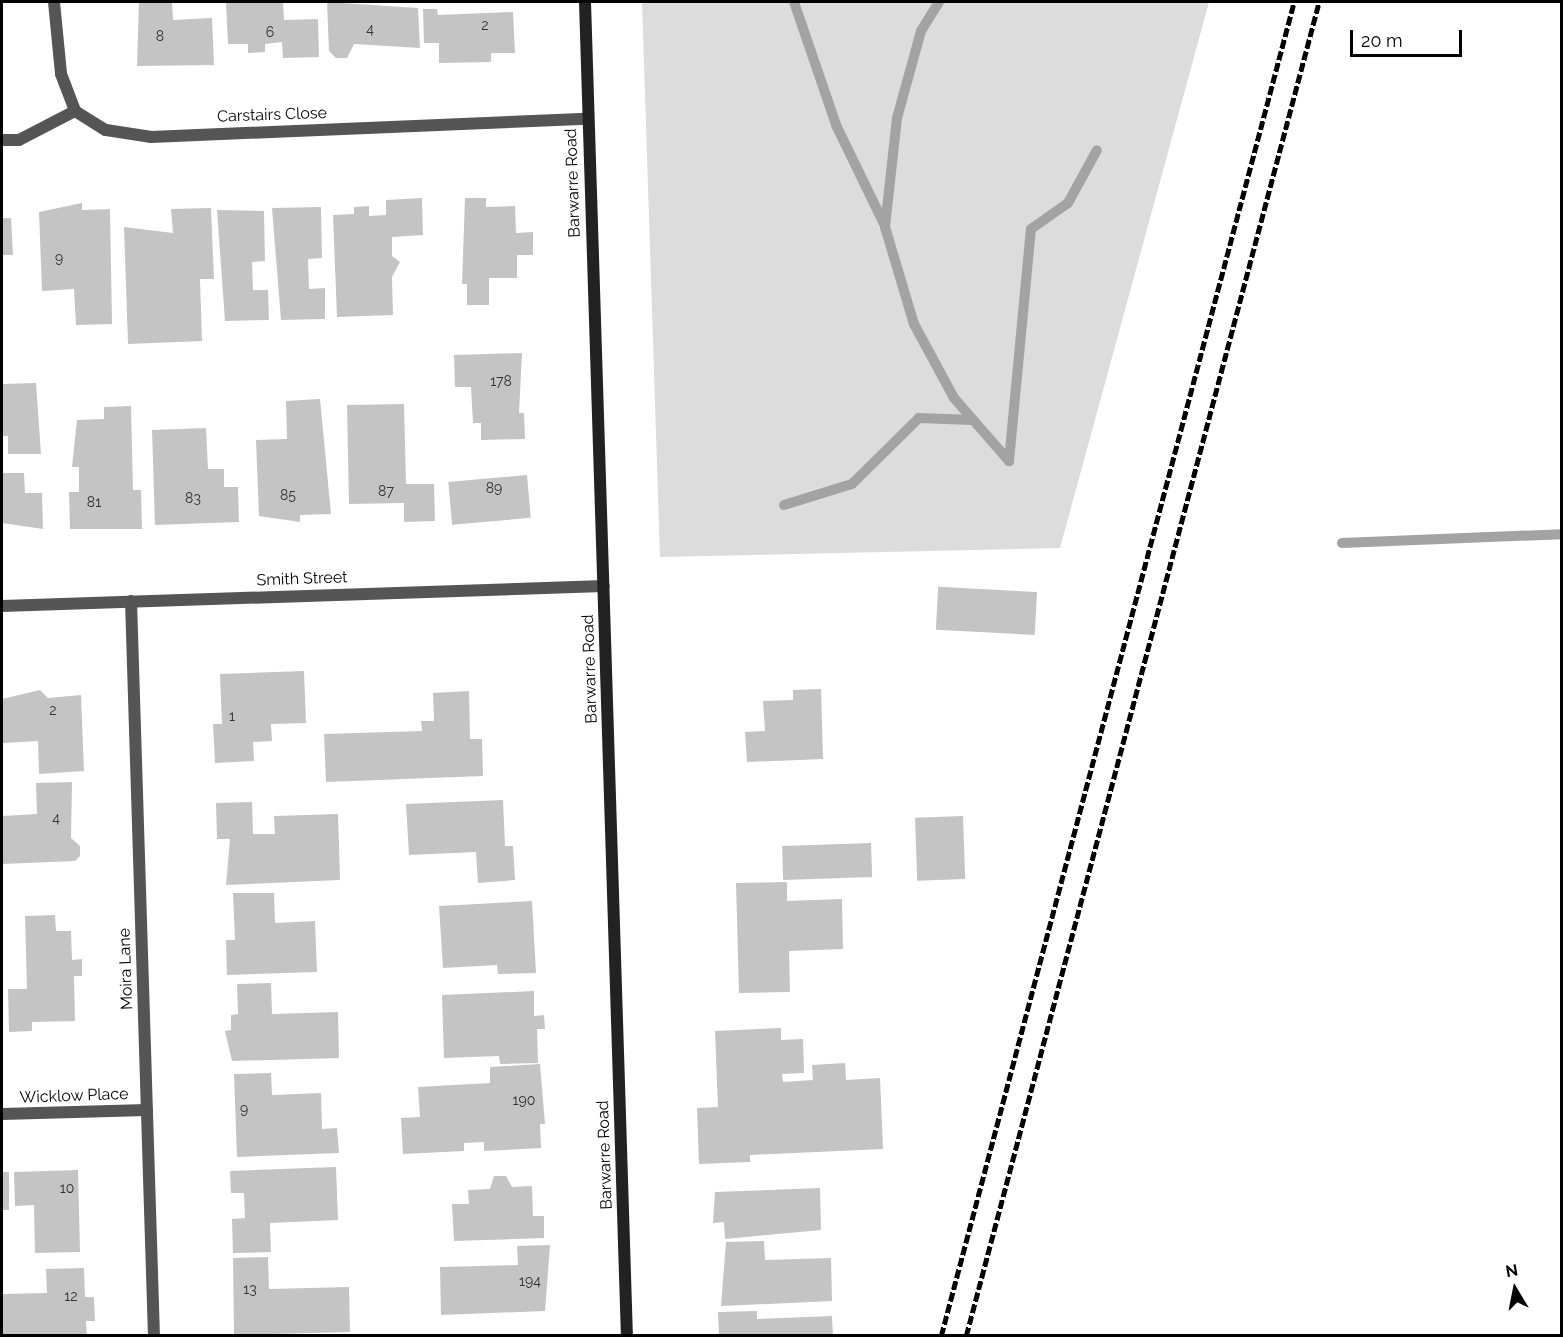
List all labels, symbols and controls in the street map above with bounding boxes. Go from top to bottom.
house number: 2 [481,17,489,33]
scale bar [1353,18,1466,56]
house number: 4 [366,21,374,37]
house number: 6 [266,24,274,40]
house number: 8 [156,28,164,44]
text: 20 m [1361,30,1403,51]
street label: Carstairs Close [217,103,327,127]
street label: Barwarre Road [561,128,585,238]
house number: 9 [55,250,63,266]
house number: 178 [490,373,512,389]
house number: 89 [486,480,502,496]
house number: 87 [378,483,394,499]
house number: 85 [280,487,296,503]
house number: 83 [185,490,201,506]
house number: 81 [87,494,101,510]
street label: Smith Street [256,568,348,590]
street label: Barwarre Road [578,614,602,724]
house number: 2 [49,702,57,718]
house number: 1 [229,708,235,724]
house number: 4 [52,810,60,826]
street label: Moira Lane [115,928,137,1010]
street label: Wicklow Place [19,1084,129,1108]
house number: 190 [513,1092,535,1108]
street label: Barwarre Road [593,1100,617,1210]
house number: 9 [240,1101,248,1117]
house number: 10 [60,1180,74,1196]
north arrow [1485,1259,1545,1319]
text: N [1504,1260,1519,1281]
house number: 194 [519,1273,541,1289]
house number: 13 [243,1281,257,1297]
house number: 12 [64,1288,78,1304]

